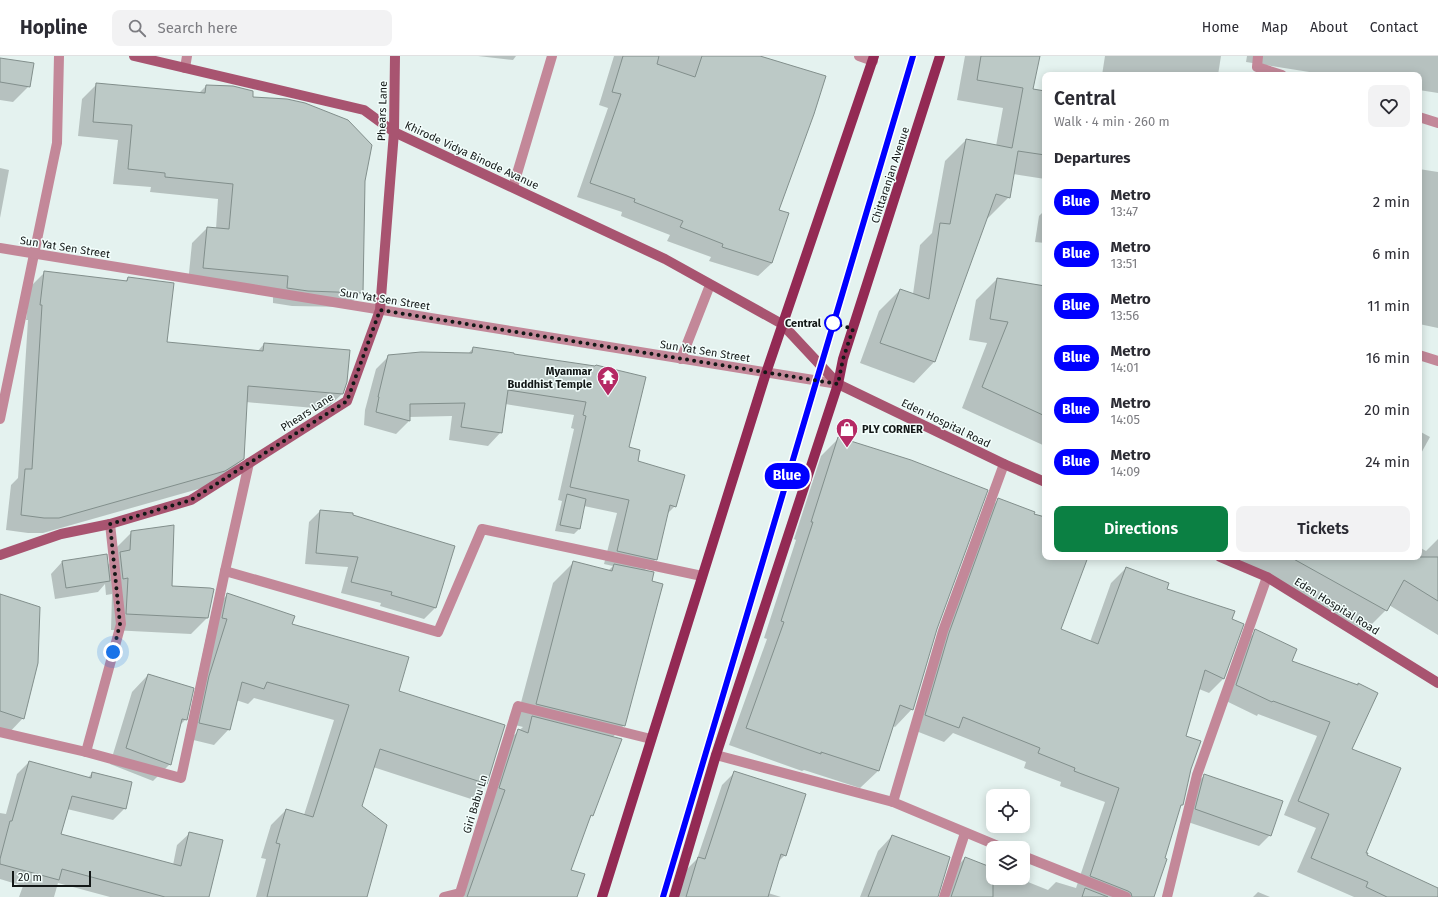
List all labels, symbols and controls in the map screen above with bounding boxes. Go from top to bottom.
search box [112,10,392,46]
text: Hopline [20,16,88,39]
icon: search [126,17,148,39]
text: Search here [158,19,238,37]
text: Home [1202,19,1239,36]
text: Map [1261,19,1288,36]
text: About [1310,19,1348,36]
text: Contact [1370,19,1418,36]
street label: Phears Lane [375,81,390,141]
button: heart [1368,85,1410,127]
text: Central [1054,87,1116,110]
text: Walk · 4 min · 260 m [1054,114,1170,129]
street label: Khirode Vidya Binode Avanue [403,119,541,192]
street label: Chittaranjan Avenue [869,125,912,225]
text: Departures [1054,149,1131,167]
text: Metro [1111,186,1151,204]
text: Blue [1062,193,1091,210]
text: 2 min [1373,193,1410,211]
text: 13:47 [1111,204,1138,219]
street label: Sun Yat Sen Street [19,234,111,261]
text: Metro [1111,238,1151,256]
text: Blue [1062,245,1091,262]
text: 6 min [1372,245,1410,263]
text: 13:51 [1111,256,1137,271]
street label: Sun Yat Sen Street [339,286,431,313]
text: Metro [1111,290,1151,308]
text: Blue [1062,297,1091,314]
text: 11 min [1367,297,1410,315]
text: 13:56 [1111,308,1139,323]
marker: Central [824,314,842,332]
place label: Central [785,317,822,330]
street label: Sun Yat Sen Street [659,338,751,365]
text: Metro [1111,342,1151,360]
text: Blue [1062,349,1091,366]
text: 16 min [1366,349,1410,367]
text: 14:01 [1111,360,1139,375]
temple icon: Myanmar Buddhist Temple [595,364,621,397]
place label: Myanmar Buddhist Temple [508,365,593,391]
street label: Phears Lane [278,391,336,434]
text: Metro [1111,394,1151,412]
street label: Eden Hospital Road [899,396,992,451]
text: Blue [1062,401,1091,418]
text: 20 min [1364,401,1410,419]
text: 14:05 [1111,412,1140,427]
shop icon: PLY CORNER [834,416,860,449]
place label: PLY CORNER [862,423,923,436]
text: Metro [1111,446,1151,464]
text: Blue [1062,453,1091,470]
text: 24 min [1365,453,1410,471]
line badge: Blue [759,463,815,489]
text: 14:09 [1111,464,1140,479]
text: Blue [773,467,801,484]
button: Directions [1054,506,1228,552]
button: Tickets [1236,506,1410,552]
street label: Eden Hospital Road [1292,575,1382,638]
your location [103,642,123,662]
street label: Giri Babu Ln [460,773,491,835]
map controls [986,789,1030,885]
button: locate [986,789,1030,833]
button: layers [986,841,1030,885]
scale bar [12,869,91,888]
text: 20 m [18,871,42,884]

